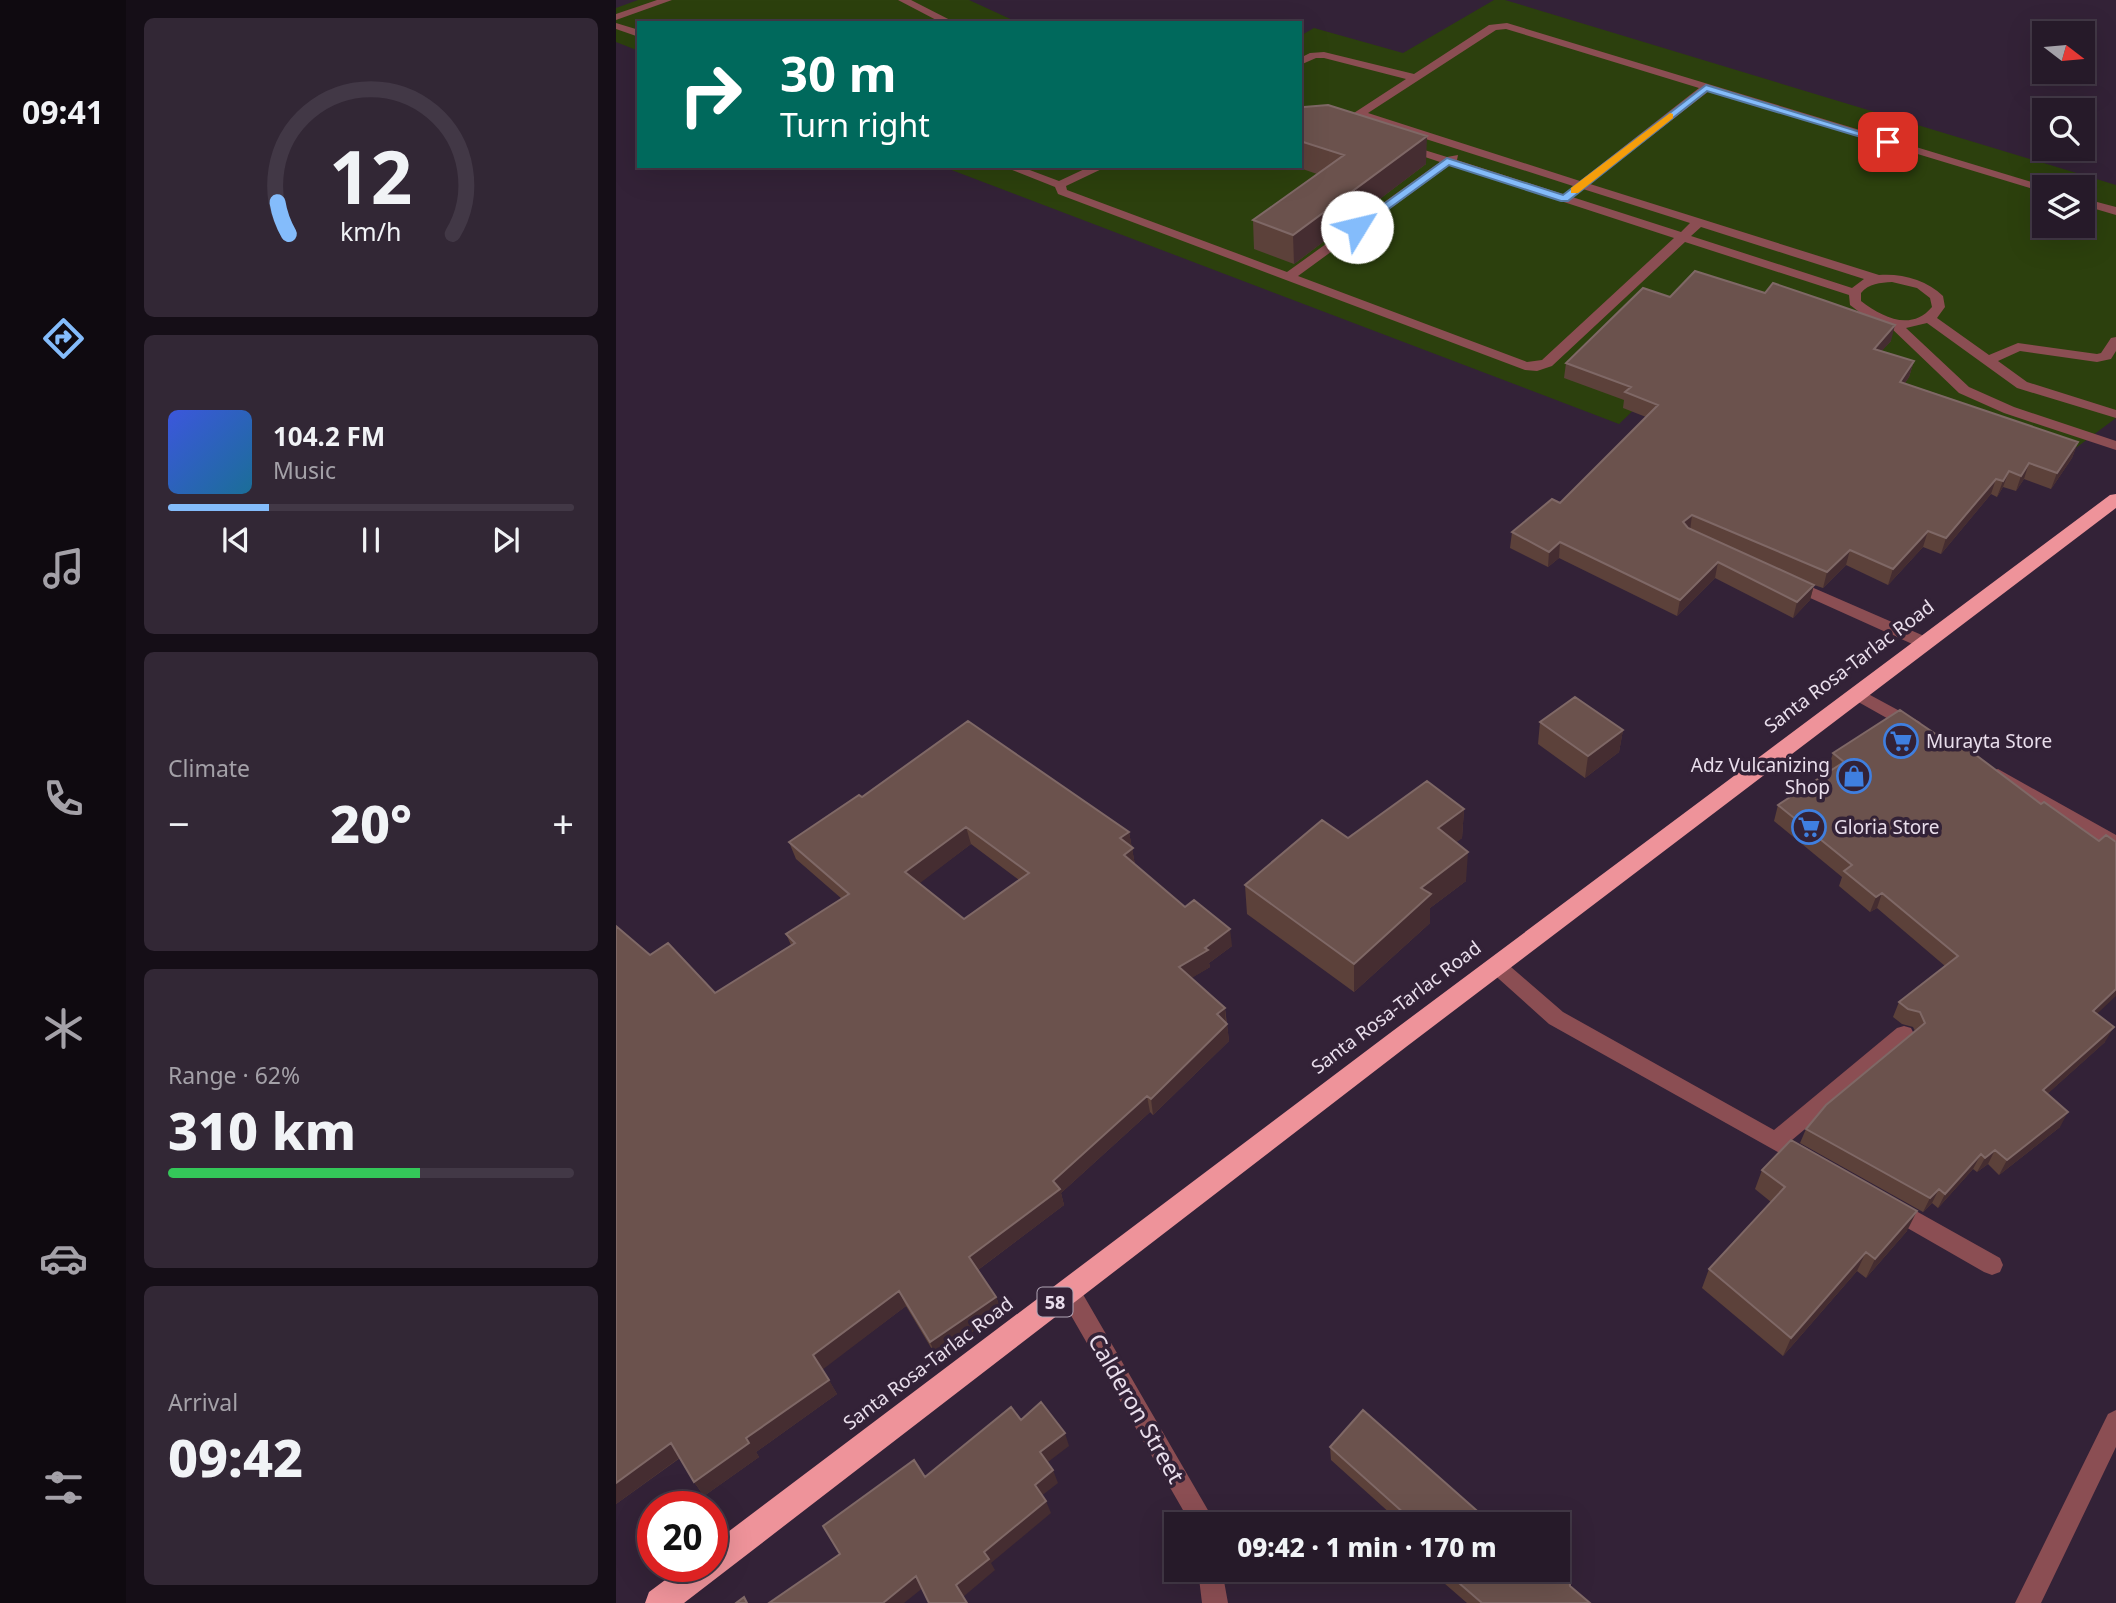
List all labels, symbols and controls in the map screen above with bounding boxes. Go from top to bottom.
north arrow [2032,21,2095,84]
map controls [2032,21,2095,238]
text: 30 m [780,40,897,106]
icon: right [665,49,756,140]
text: 09:41 [22,90,104,133]
button: search [2032,98,2095,161]
text: Turn right [780,103,930,146]
pin [1858,112,1918,172]
icon: arrive [1869,123,1907,161]
text: 12 [329,126,413,225]
button: layers [2032,175,2095,238]
position arrow [1320,190,1394,264]
text: km/h [340,213,402,247]
icon: directions [39,314,88,363]
text: 104.2 FM [273,418,385,454]
text: Music [273,454,336,486]
icon: previous [217,521,255,559]
icon: pause [352,521,390,559]
icon: next [487,521,525,559]
icon: music [39,544,88,593]
street label: Santa Rosa-Tarlac Road [1759,593,1939,739]
supermarket icon: Murayta Store [1882,722,1920,760]
place label: Murayta Store [1926,728,2052,754]
text: Climate [168,752,250,784]
place label: Adz Vulcanizing Shop [1691,752,1830,800]
shop icon: Adz Vulcanizing Shop [1835,757,1873,795]
icon: phone [39,774,88,823]
text: 20° [330,787,412,858]
text: − [168,797,190,849]
text: + [552,797,574,849]
supermarket icon: Gloria Store [1790,808,1828,846]
place label: Gloria Store [1834,814,1940,840]
street label: Santa Rosa-Tarlac Road [1306,934,1486,1080]
icon: climate [39,1004,88,1053]
text: Range · 62% [168,1059,300,1091]
text: 310 km [168,1094,356,1165]
icon: car [39,1234,88,1283]
road number: 58 [1038,1288,1073,1316]
street label: Santa Rosa-Tarlac Road [838,1290,1018,1436]
street label: Calderon Street [1081,1327,1193,1489]
text: Arrival [168,1386,238,1418]
text: 09:42 [168,1421,303,1492]
icon: filters [39,1463,88,1512]
speed limit sign: 20 [637,1491,728,1582]
text: 09:42 · 1 min · 170 m [1237,1529,1497,1565]

